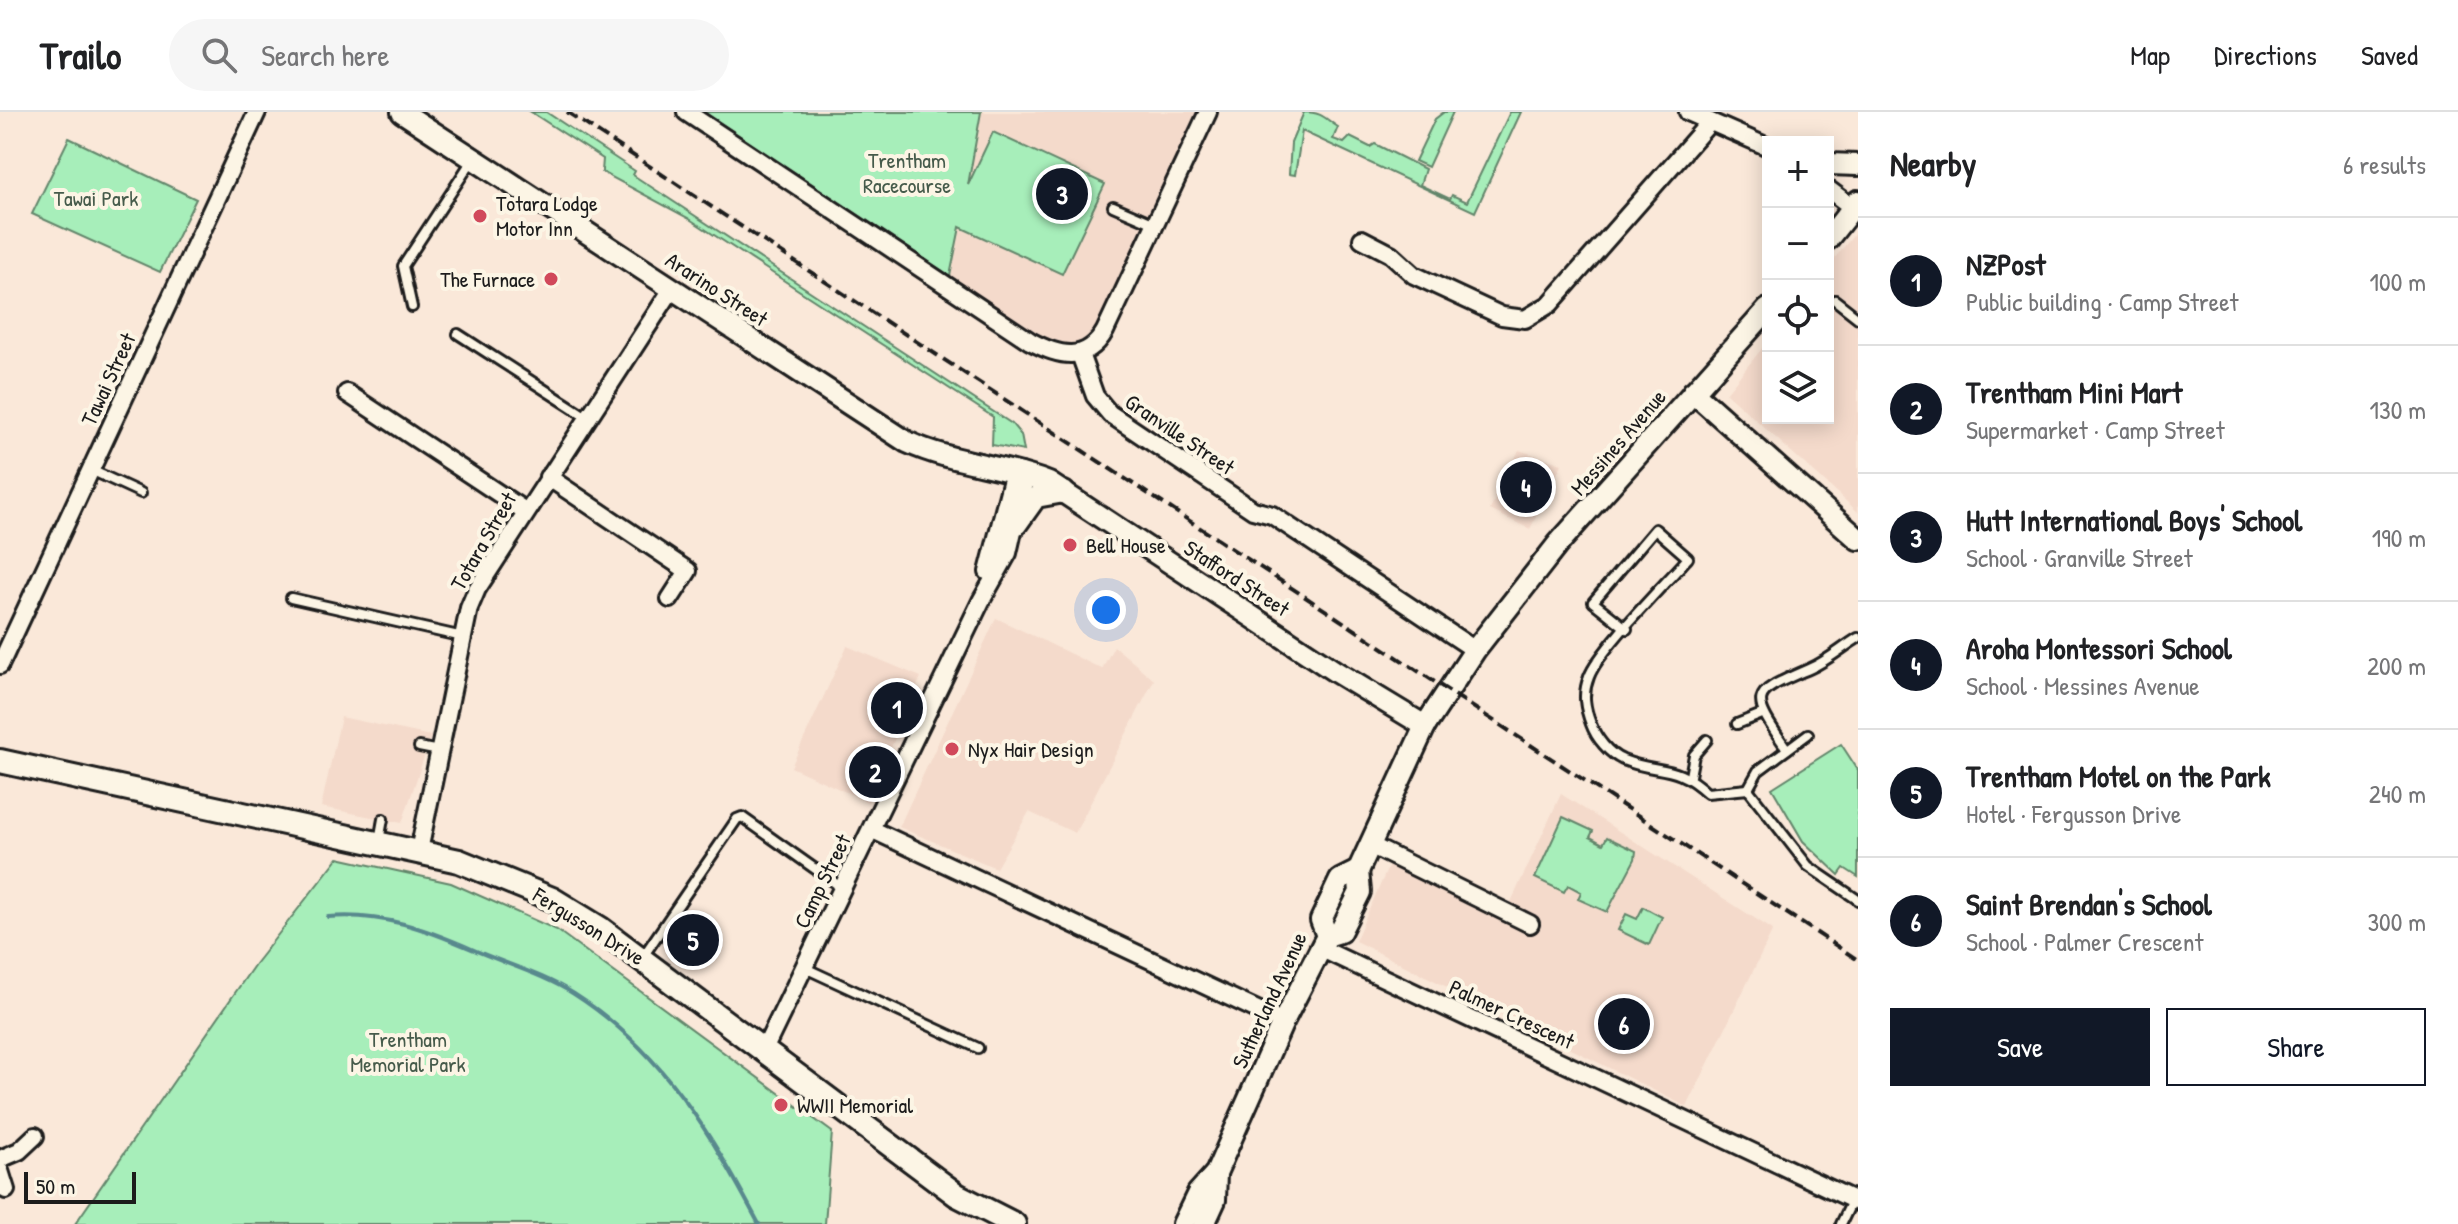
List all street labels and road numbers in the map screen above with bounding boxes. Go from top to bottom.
street label: Ararino Street [660,245,774,333]
street label: Tawai Street [73,327,143,430]
street label: Messines Avenue [1563,382,1673,502]
street label: Granville Street [1119,386,1241,482]
street label: Totara Street [443,486,523,596]
street label: Stafford Street [1178,533,1296,623]
street label: Camp Street [786,829,858,933]
street label: Fergusson Drive [527,879,651,972]
street label: Sutherland Avenue [1224,927,1314,1073]
street label: Palmer Crescent [1445,972,1580,1056]

